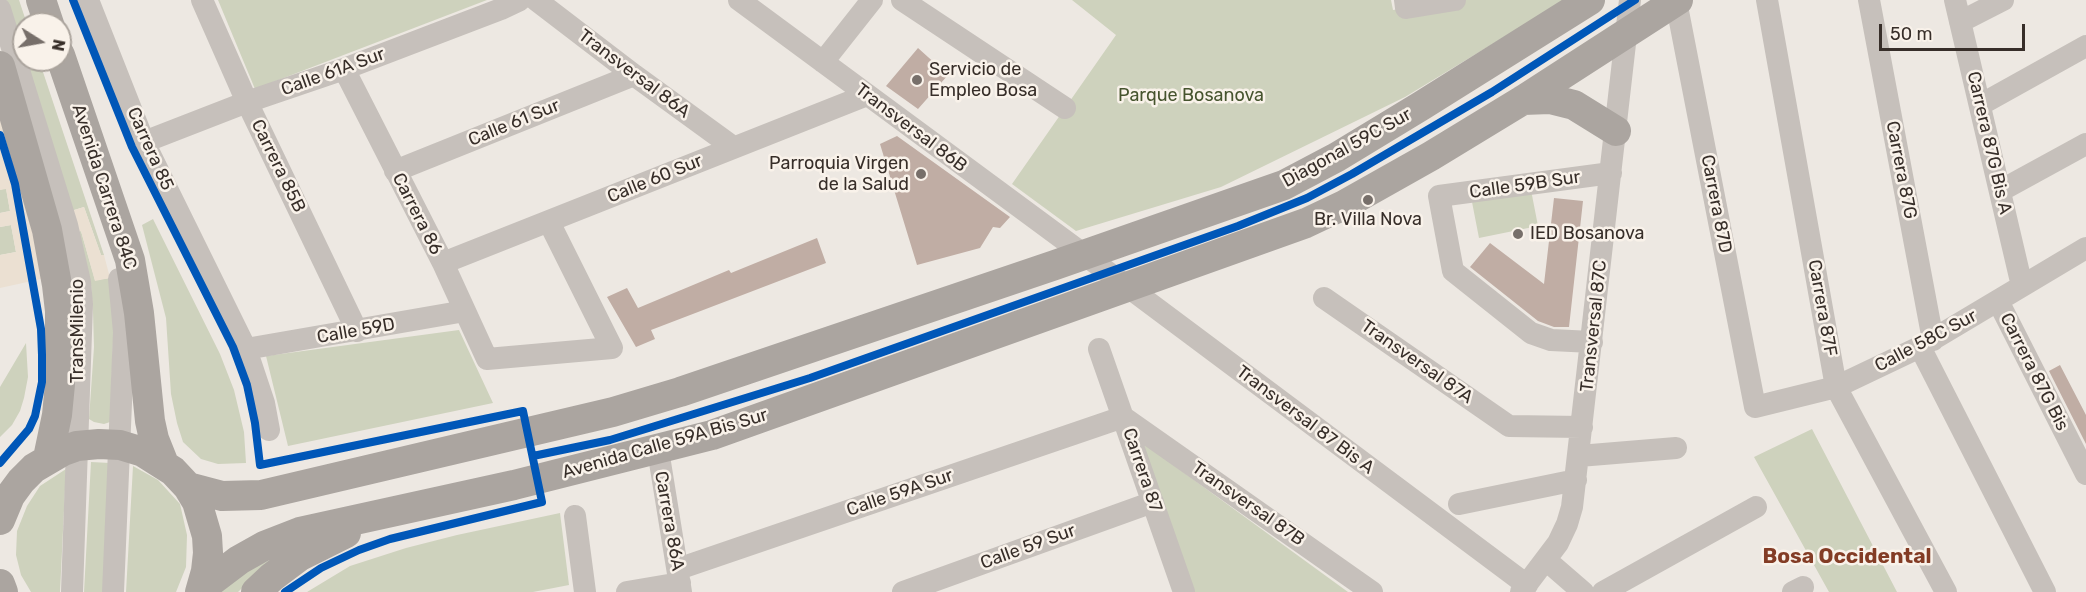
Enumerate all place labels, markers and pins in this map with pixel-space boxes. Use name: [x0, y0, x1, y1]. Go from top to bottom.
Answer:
place label: Servicio de Empleo Bosa: [929, 59, 1037, 101]
marker: Servicio de Empleo Bosa: [910, 73, 924, 87]
place label: Parroquia Virgen de la Salud: [769, 153, 909, 195]
marker: Parroquia Virgen de la Salud: [914, 167, 928, 181]
marker: Br. Villa Nova: [1361, 193, 1375, 207]
place label: Br. Villa Nova: [1314, 209, 1422, 231]
place label: IED Bosanova: [1530, 223, 1645, 245]
marker: IED Bosanova: [1511, 227, 1525, 241]

